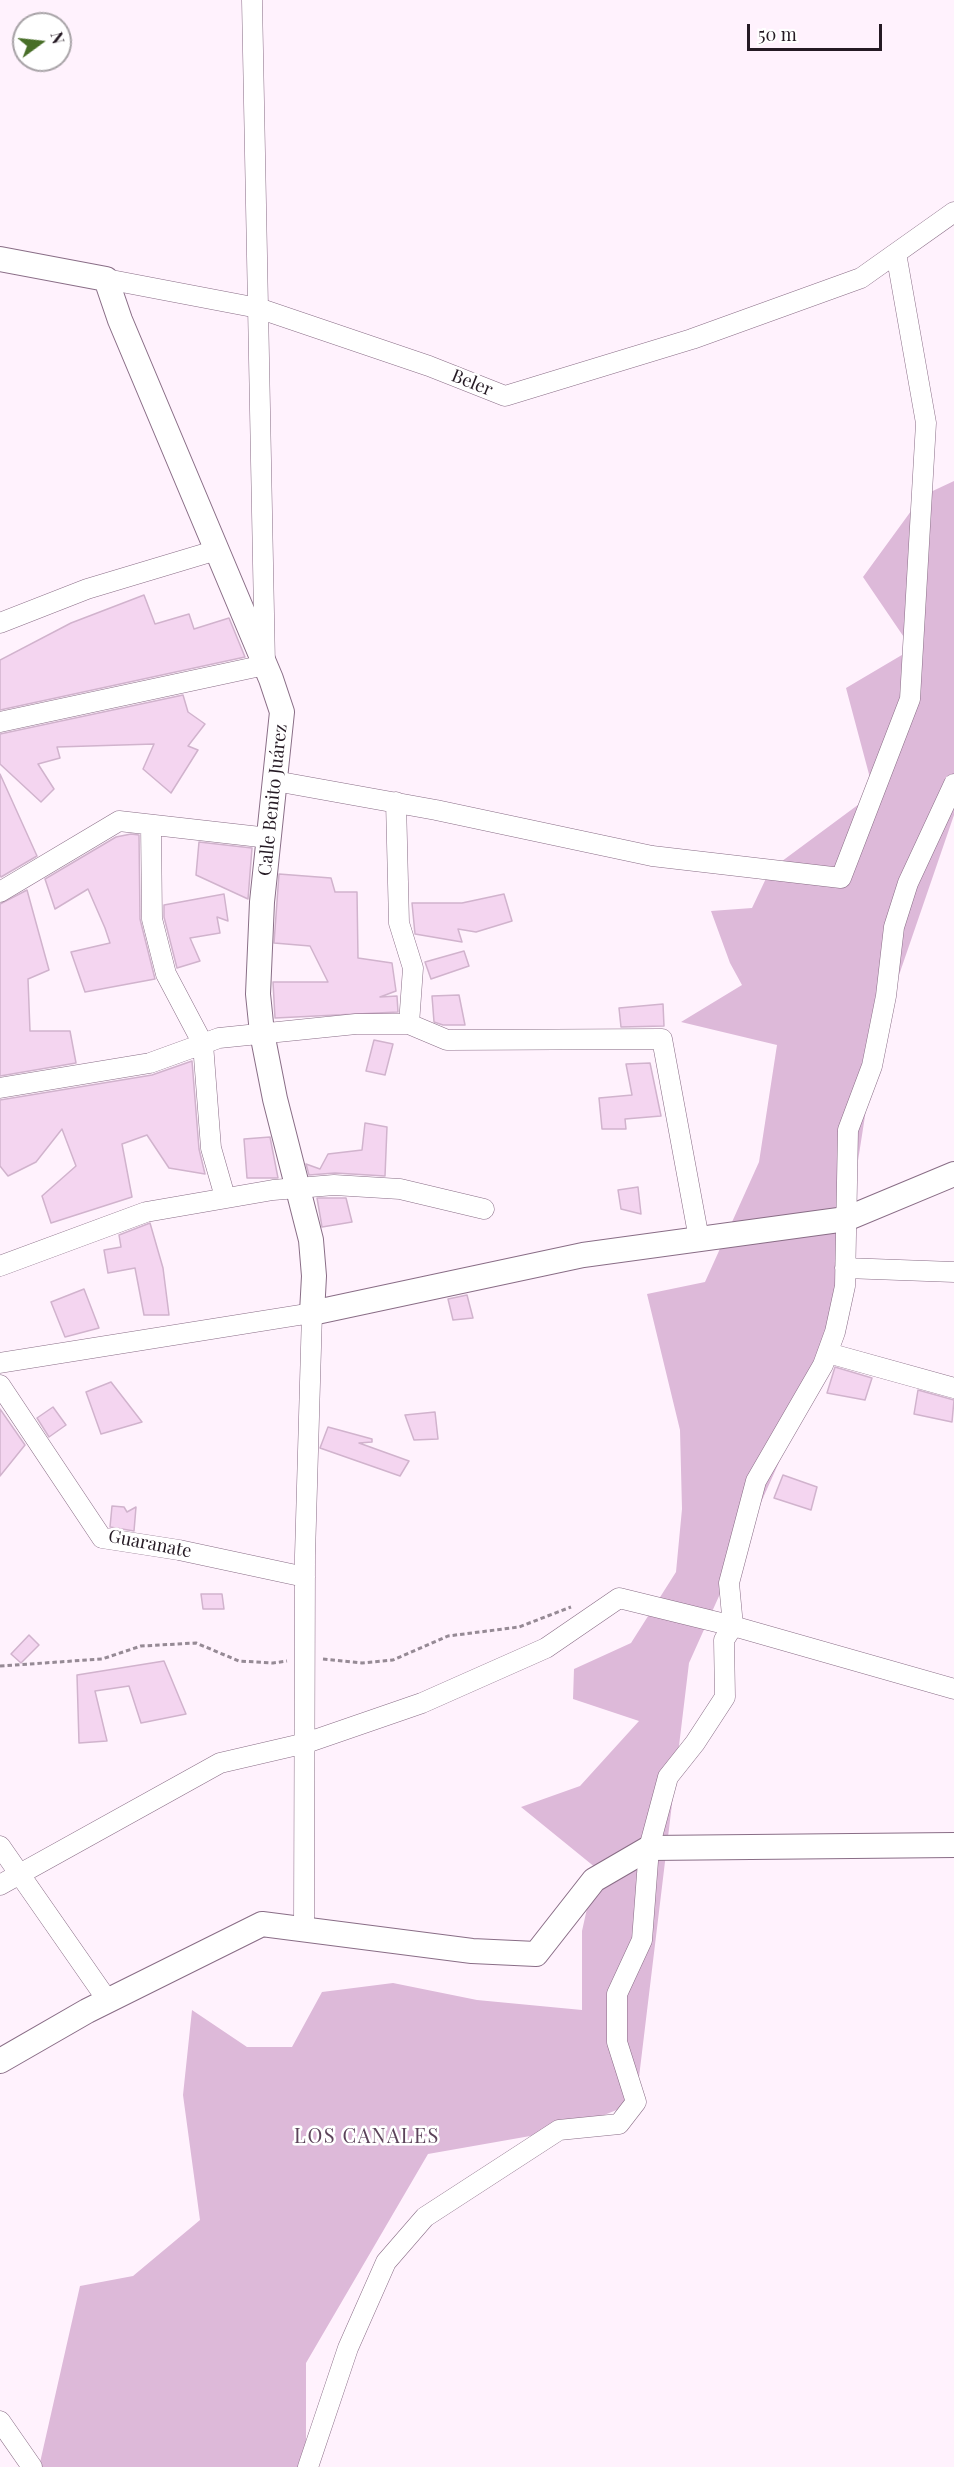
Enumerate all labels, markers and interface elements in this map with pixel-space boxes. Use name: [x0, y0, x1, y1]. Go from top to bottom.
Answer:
north arrow: [12, 12, 72, 72]
scale bar: [750, 12, 885, 50]
text: 50 m: [758, 22, 797, 46]
text: N: [46, 29, 70, 46]
street label: Beler: [448, 365, 496, 401]
street label: Calle Benito Juárez: [254, 723, 292, 877]
street label: Guaranate: [107, 1525, 193, 1563]
district label: LOS CANALES: [294, 2125, 440, 2149]

